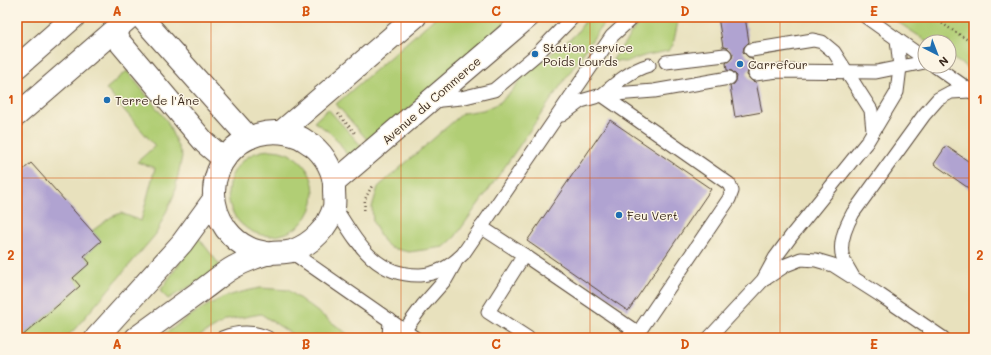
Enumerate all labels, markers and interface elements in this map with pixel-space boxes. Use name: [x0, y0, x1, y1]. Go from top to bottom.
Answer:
text: A: [112, 2, 122, 19]
text: B: [302, 2, 311, 19]
text: C: [491, 2, 501, 19]
text: D: [680, 2, 690, 19]
text: E: [870, 2, 878, 19]
north arrow: [917, 34, 957, 74]
place label: Station service Poids Lourds: [543, 39, 633, 69]
marker: Station service Poids Lourds: [530, 49, 540, 59]
street label: Avenue du Commerce: [378, 53, 484, 147]
text: N: [936, 53, 952, 70]
place label: Carrefour: [748, 56, 808, 72]
marker: Carrefour: [735, 59, 745, 69]
text: 1: [8, 90, 14, 107]
text: 1: [977, 90, 983, 107]
place label: Terre de l'Âne: [115, 92, 199, 108]
marker: Terre de l'Âne: [102, 95, 112, 105]
place label: Feu Vert: [627, 207, 678, 223]
marker: Feu Vert: [614, 210, 624, 220]
text: 2: [7, 246, 15, 263]
text: 2: [976, 246, 984, 263]
text: A: [112, 335, 122, 352]
text: B: [302, 335, 311, 352]
text: C: [491, 335, 501, 352]
text: D: [680, 335, 690, 352]
text: E: [870, 335, 878, 352]

